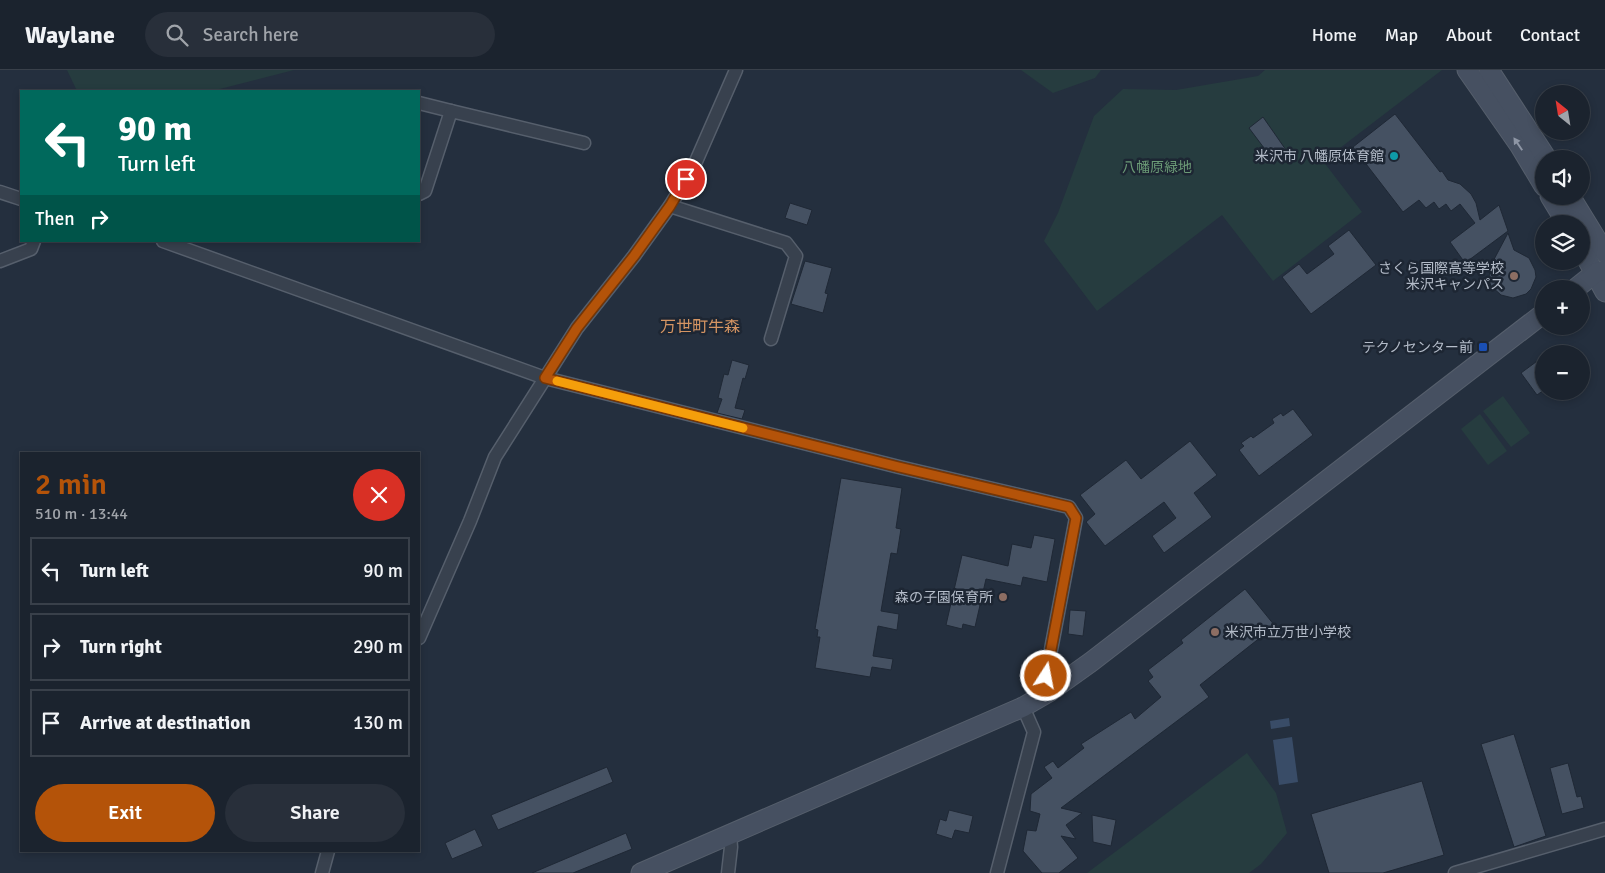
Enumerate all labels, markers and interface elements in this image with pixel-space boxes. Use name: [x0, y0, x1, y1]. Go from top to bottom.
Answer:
search box: [145, 12, 495, 57]
text: Waylane: [25, 20, 115, 50]
icon: search: [163, 21, 191, 49]
text: Search here: [203, 23, 299, 47]
text: Home: [1312, 24, 1357, 46]
text: Map: [1385, 24, 1418, 46]
text: About: [1446, 24, 1492, 46]
text: Contact: [1520, 24, 1580, 46]
north arrow: [1535, 85, 1590, 140]
map controls: [1535, 85, 1590, 400]
text: 90 m: [118, 107, 192, 150]
icon: left: [35, 110, 100, 175]
one-way arrow: [1513, 137, 1523, 151]
place label: 米沢市 八幡原体育館: [1255, 148, 1384, 165]
text: Turn left: [118, 150, 196, 177]
marker: 米沢市 八幡原体育館: [1388, 150, 1400, 162]
button: sound: [1535, 150, 1590, 205]
pin: [665, 158, 707, 200]
park label: 八幡原緑地: [1122, 159, 1192, 176]
icon: arrive: [672, 165, 700, 193]
icon: right: [85, 205, 113, 233]
text: Then: [35, 207, 75, 231]
button: layers: [1535, 215, 1590, 270]
place label: さくら国際高等学校 米沢キャンパス: [1378, 260, 1504, 293]
marker: さくら国際高等学校 米沢キャンパス: [1508, 270, 1520, 282]
button: +: [1535, 280, 1590, 335]
district label: 万世町牛森: [660, 317, 740, 337]
place label: テクノセンター前: [1362, 339, 1473, 356]
marker: テクノセンター前: [1477, 341, 1489, 353]
button: −: [1535, 345, 1590, 400]
text: 2 min: [35, 466, 107, 503]
button: close: [353, 469, 405, 521]
text: 510 m · 13:44: [35, 504, 128, 524]
icon: left: [37, 557, 65, 585]
text: Turn left: [80, 559, 149, 583]
text: 90 m: [363, 559, 403, 583]
place label: 森の子園保育所: [895, 589, 993, 606]
marker: 森の子園保育所: [997, 591, 1009, 603]
place label: 米沢市立万世小学校: [1225, 624, 1351, 641]
marker: 米沢市立万世小学校: [1209, 626, 1221, 638]
icon: right: [37, 633, 65, 661]
text: Turn right: [80, 635, 162, 659]
text: 290 m: [353, 635, 403, 659]
position arrow: [1019, 649, 1071, 701]
icon: arrive: [37, 709, 65, 737]
text: Arrive at destination: [80, 711, 251, 735]
text: 130 m: [353, 711, 403, 735]
button: Exit: [35, 784, 215, 842]
button: Share: [225, 784, 405, 842]

